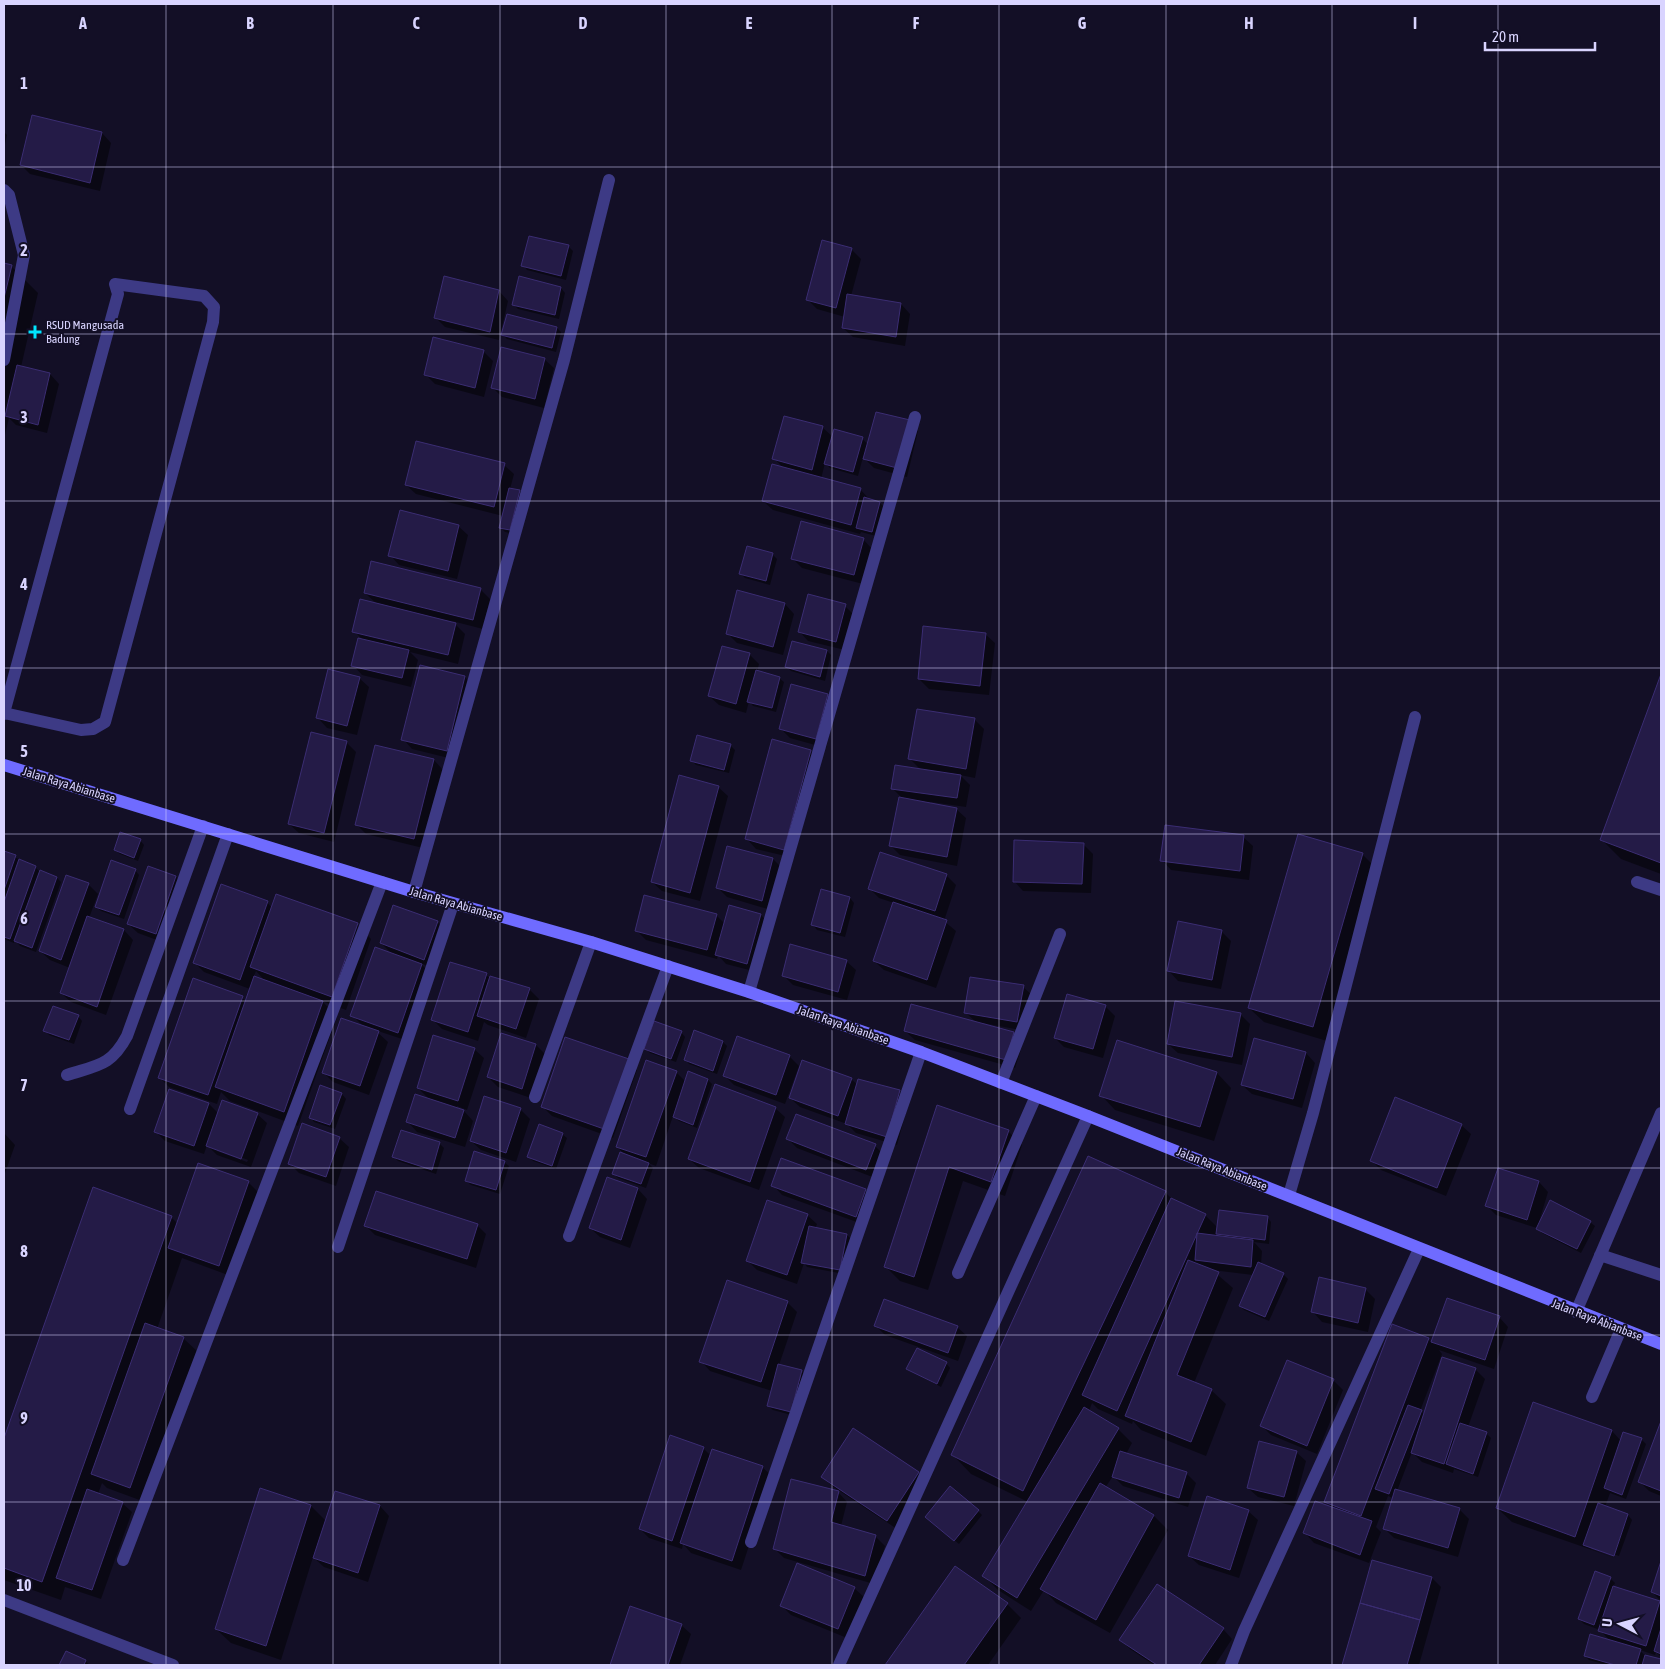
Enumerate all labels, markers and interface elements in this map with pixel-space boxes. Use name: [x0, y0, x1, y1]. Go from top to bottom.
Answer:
text: A: [78, 14, 87, 32]
text: B: [246, 14, 254, 32]
text: C: [412, 14, 420, 32]
text: D: [579, 14, 588, 32]
text: E: [746, 14, 753, 32]
text: F: [913, 14, 920, 32]
text: G: [1078, 14, 1087, 32]
text: H: [1244, 14, 1254, 32]
text: I: [1413, 14, 1417, 32]
scale bar: [1485, 20, 1595, 52]
text: 20 m: [1492, 28, 1519, 45]
text: 1: [20, 74, 28, 92]
text: 2: [20, 241, 28, 259]
place label: RSUD Mangusada Badung: [46, 318, 124, 346]
marker: RSUD Mangusada Badung: [28, 325, 42, 339]
text: 3: [20, 408, 28, 426]
text: 4: [19, 575, 28, 593]
text: 5: [20, 742, 28, 760]
street label: Jalan Raya Abianbase: [21, 764, 117, 806]
street label: Jalan Raya Abianbase: [408, 884, 504, 924]
text: 6: [20, 909, 28, 927]
street label: Jalan Raya Abianbase: [795, 1003, 891, 1047]
text: 7: [20, 1076, 28, 1094]
street label: Jalan Raya Abianbase: [1175, 1145, 1269, 1193]
text: 8: [20, 1242, 28, 1260]
street label: Jalan Raya Abianbase: [1550, 1296, 1644, 1344]
text: 9: [20, 1409, 28, 1427]
text: 10: [16, 1576, 32, 1594]
north arrow: [1595, 1599, 1645, 1649]
text: U: [1599, 1618, 1615, 1628]

